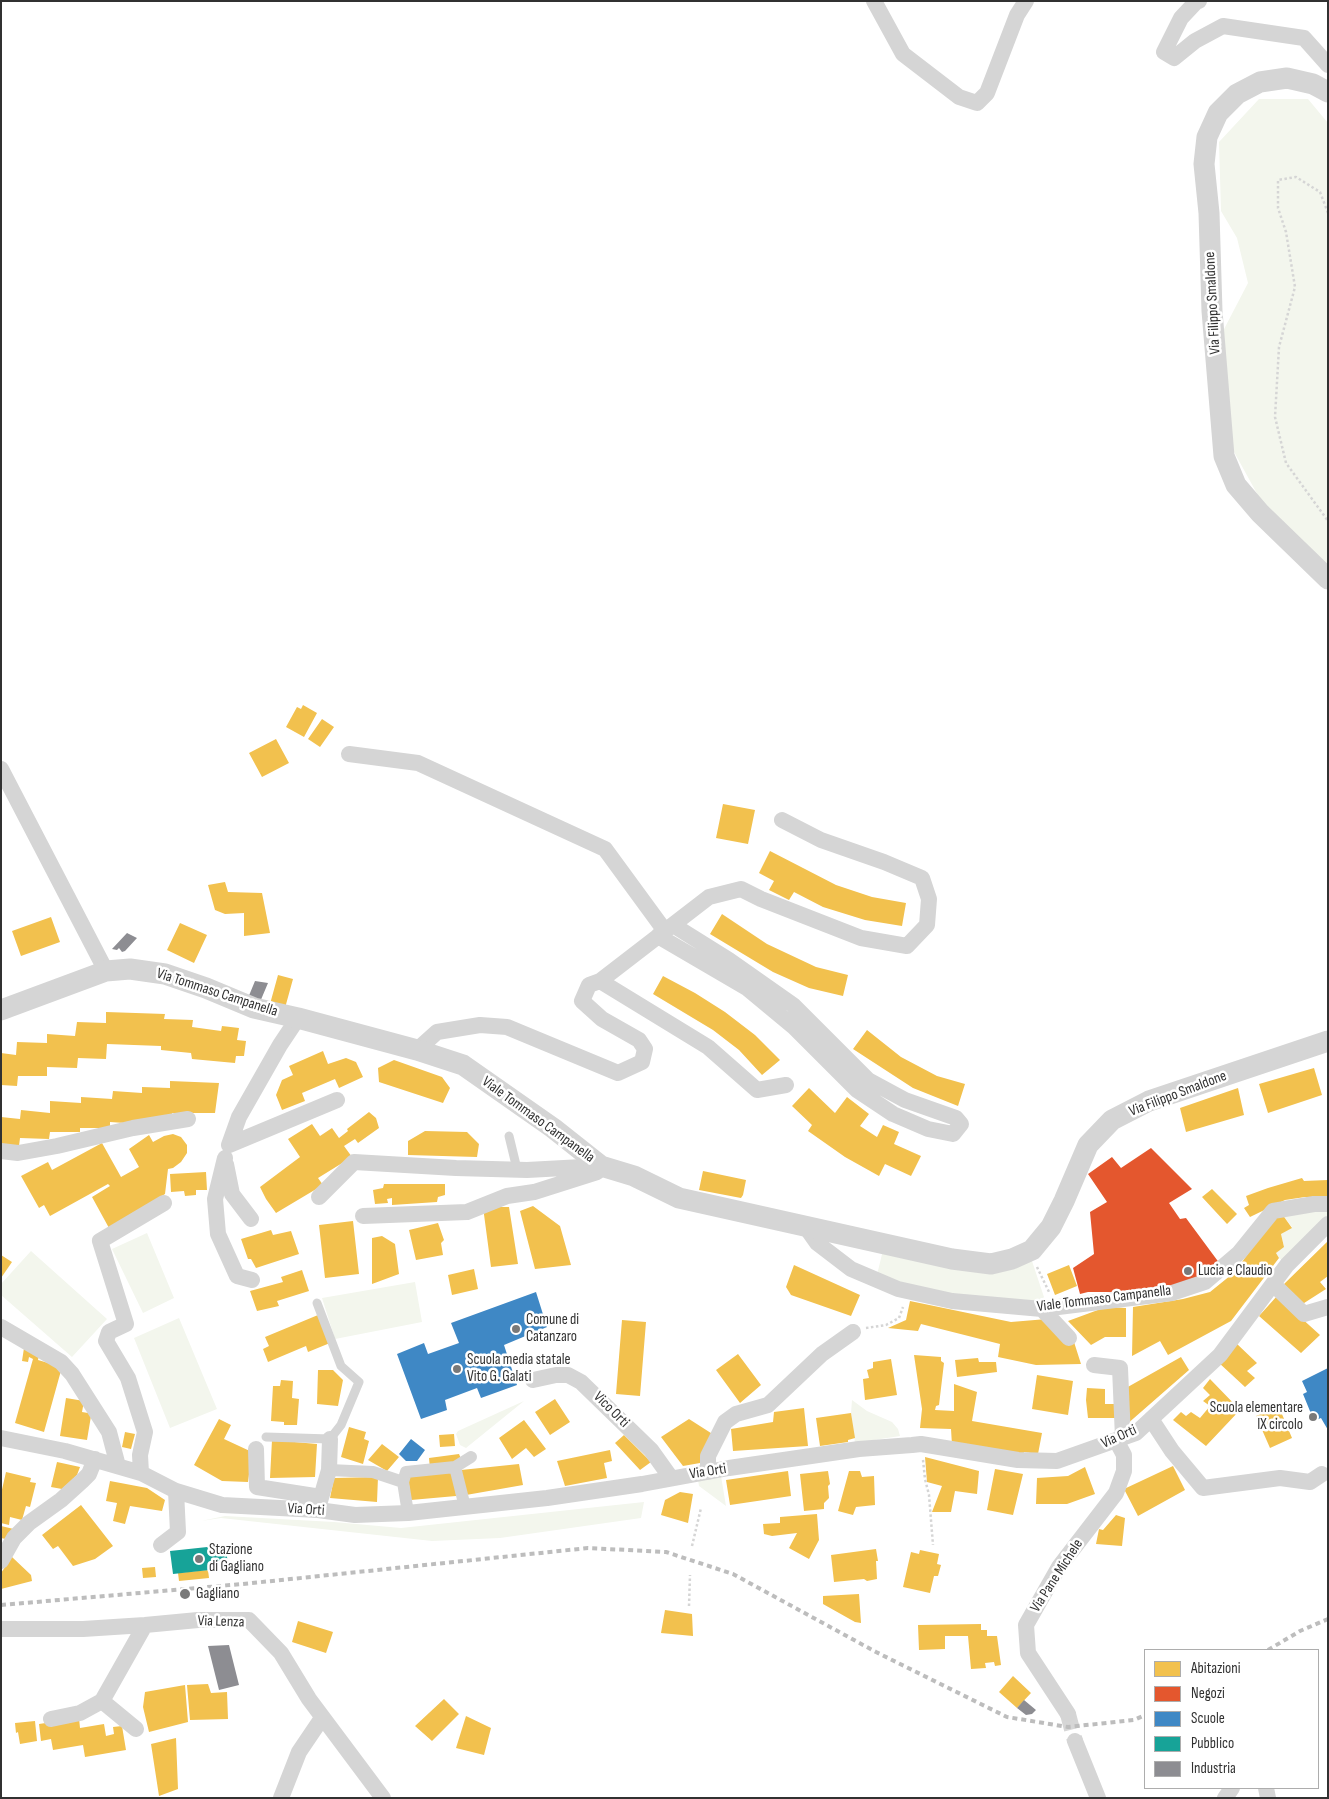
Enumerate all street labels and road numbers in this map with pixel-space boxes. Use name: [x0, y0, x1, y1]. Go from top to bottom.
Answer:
street label: Via Filippo Smaldone: [1201, 251, 1225, 355]
street label: Via Tommaso Campanella: [154, 965, 280, 1021]
street label: Via Filippo Smaldone: [1127, 1067, 1229, 1121]
street label: Viale Tommaso Campanella: [478, 1073, 598, 1167]
street label: Viale Tommaso Campanella: [1036, 1282, 1172, 1316]
street label: Vico Orti: [589, 1388, 633, 1432]
street label: Via Orti: [1098, 1421, 1140, 1453]
street label: Via Orti: [688, 1460, 728, 1484]
street label: Via Orti: [287, 1500, 325, 1520]
street label: Via Pane Michele: [1027, 1536, 1087, 1616]
street label: Via Lenza: [197, 1612, 245, 1632]

